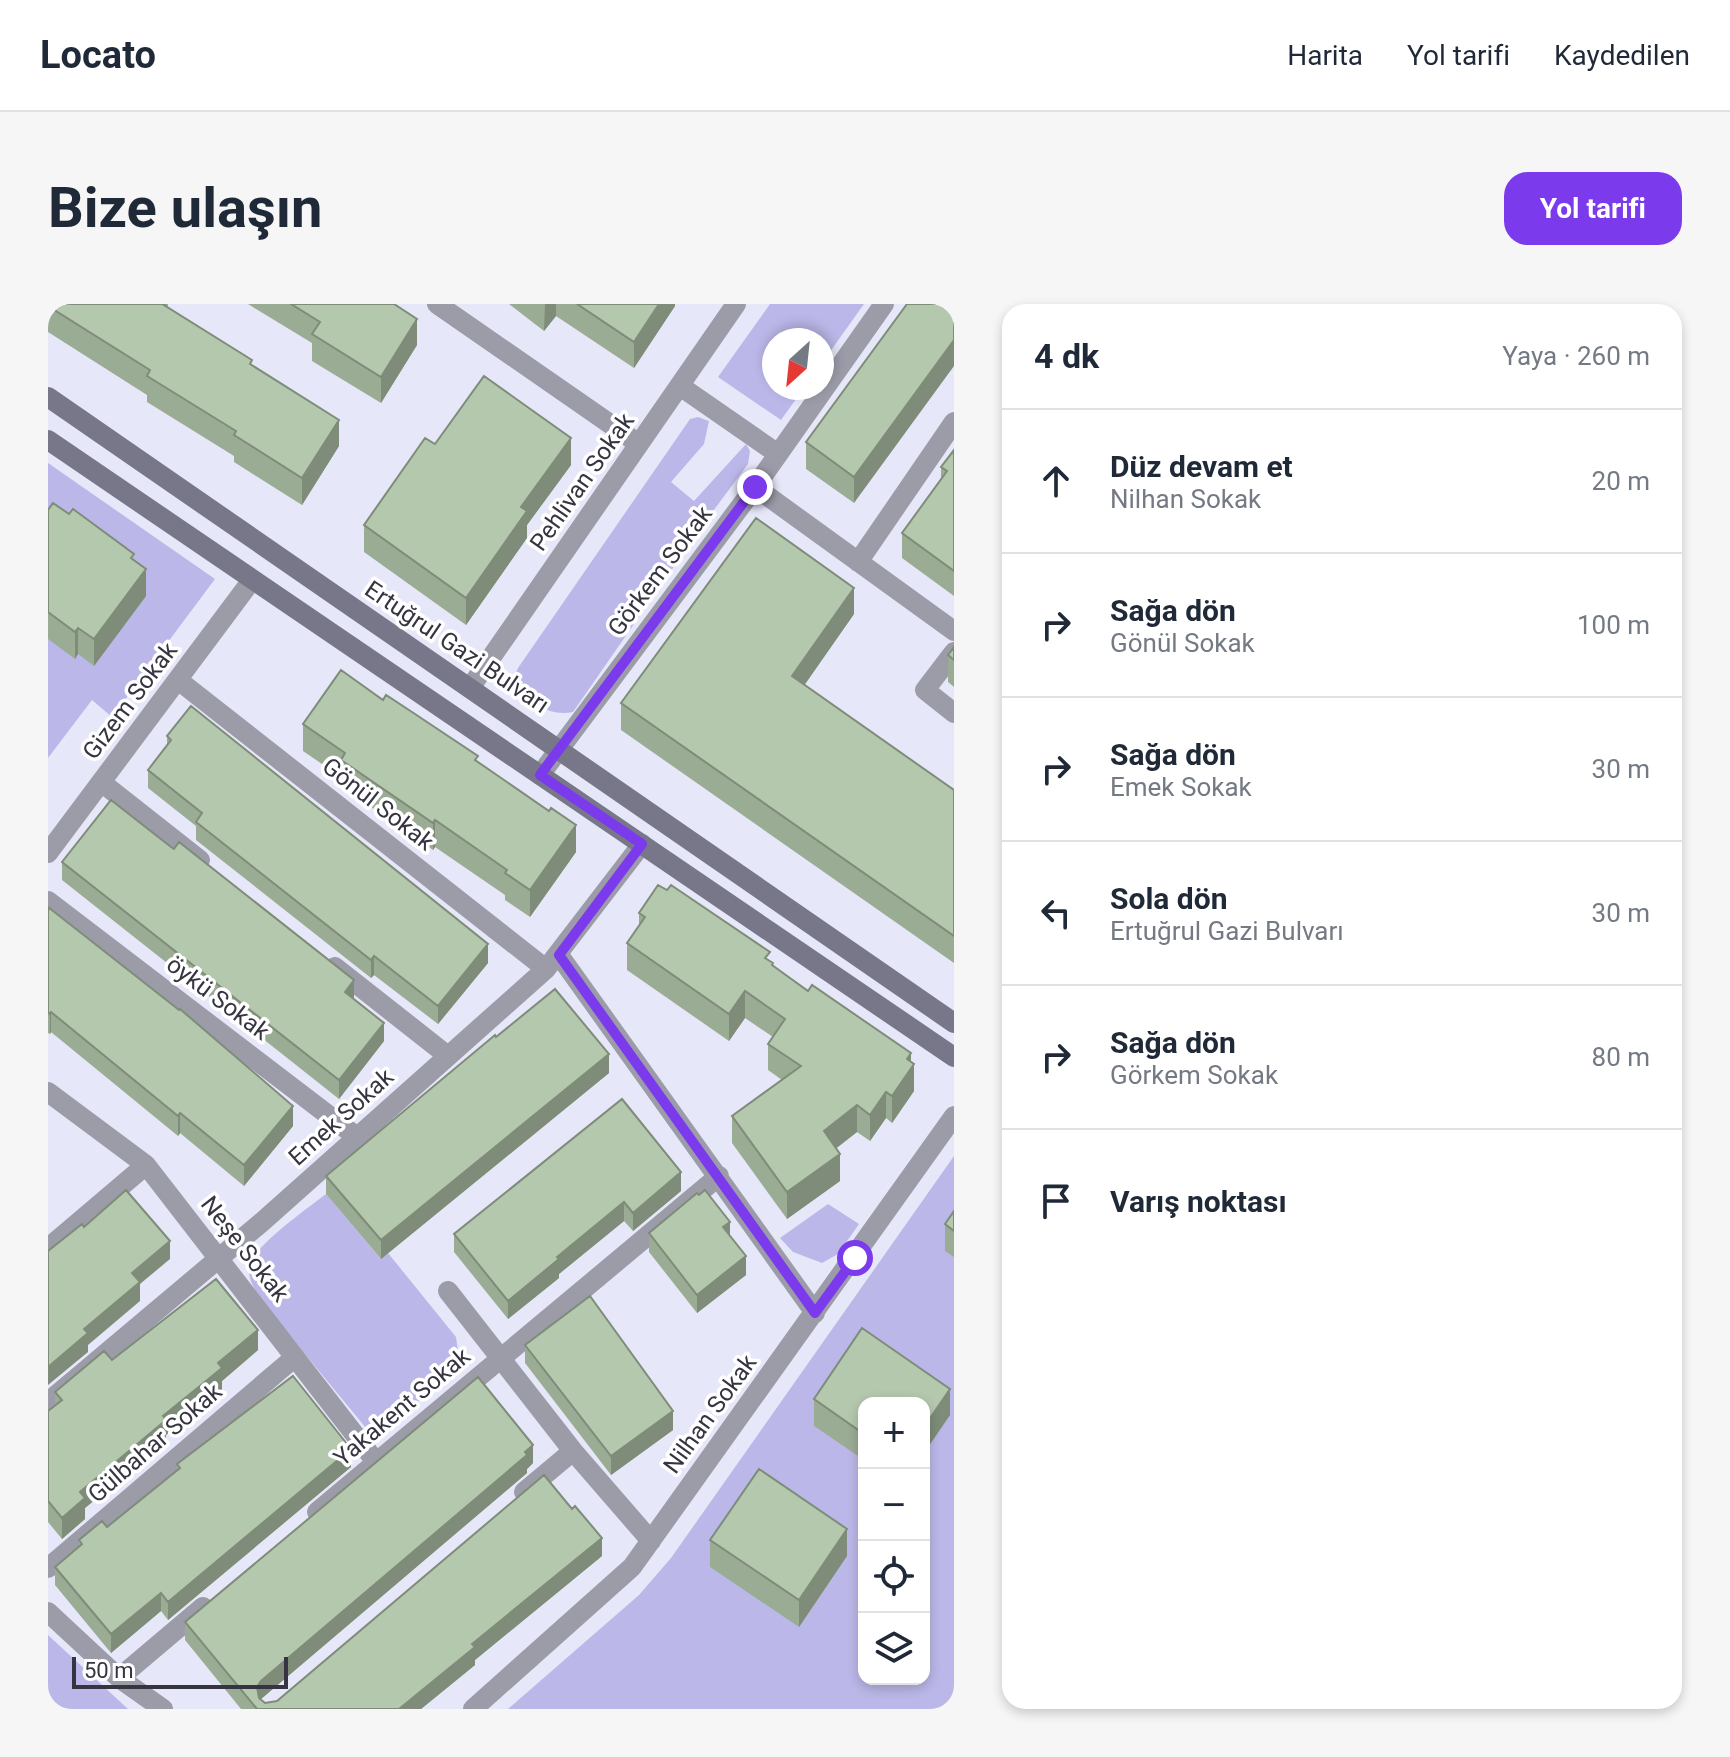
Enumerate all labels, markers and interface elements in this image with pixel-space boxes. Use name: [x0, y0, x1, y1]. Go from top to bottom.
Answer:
text: Locato: [40, 33, 156, 77]
text: Harita: [1287, 39, 1363, 72]
text: Yol tarifi: [1407, 39, 1510, 72]
text: Kaydedilen: [1554, 39, 1690, 72]
button: Yol tarifi: [1504, 172, 1682, 245]
text: Bize ulaşın: [48, 175, 322, 241]
north arrow: [762, 328, 834, 400]
text: 4 dk: [1034, 336, 1099, 376]
text: Yaya · 260 m: [1502, 341, 1650, 371]
street label: Pehlivan Sokak: [524, 407, 640, 556]
text: Düz devam et: [1110, 449, 1293, 484]
icon: ahead: [1034, 459, 1078, 503]
text: 20 m: [1592, 466, 1650, 496]
route end: [737, 469, 773, 505]
text: Nilhan Sokak: [1110, 484, 1261, 514]
street label: Görkem Sokak: [602, 500, 718, 641]
street label: Ertuğrul Gazi Bulvarı: [360, 575, 554, 719]
text: Sağa dön: [1110, 593, 1236, 628]
icon: right: [1034, 603, 1078, 647]
text: 100 m: [1577, 610, 1650, 640]
text: Gönül Sokak: [1110, 628, 1255, 658]
street label: Gizem Sokak: [77, 636, 183, 765]
text: Sağa dön: [1110, 737, 1236, 772]
icon: right: [1034, 747, 1078, 791]
street label: Gönül Sokak: [317, 752, 440, 857]
text: 30 m: [1592, 754, 1650, 784]
text: Emek Sokak: [1110, 772, 1252, 802]
text: Sola dön: [1110, 881, 1228, 916]
icon: left: [1034, 891, 1078, 935]
text: 30 m: [1592, 898, 1650, 928]
text: Ertuğrul Gazi Bulvarı: [1110, 916, 1344, 946]
street label: öykü Sokak: [161, 950, 276, 1046]
text: Sağa dön: [1110, 1025, 1236, 1060]
icon: right: [1034, 1035, 1078, 1079]
text: 80 m: [1592, 1042, 1650, 1072]
text: Görkem Sokak: [1110, 1060, 1278, 1090]
street label: Emek Sokak: [283, 1062, 400, 1171]
icon: arrive: [1034, 1179, 1078, 1223]
text: Varış noktası: [1110, 1184, 1287, 1219]
street label: Neşe Sokak: [195, 1191, 295, 1308]
route start: [837, 1240, 873, 1276]
street label: Yakakent Sokak: [328, 1341, 476, 1472]
street label: Nilhan Sokak: [658, 1349, 763, 1479]
street label: Gülbahar Sokak: [83, 1377, 228, 1509]
map controls: [858, 1397, 930, 1685]
button: +: [858, 1397, 930, 1469]
button: −: [858, 1469, 930, 1541]
button: locate: [858, 1541, 930, 1613]
button: layers: [858, 1613, 930, 1685]
scale bar: [72, 1653, 288, 1689]
text: 50 m: [84, 1658, 133, 1683]

